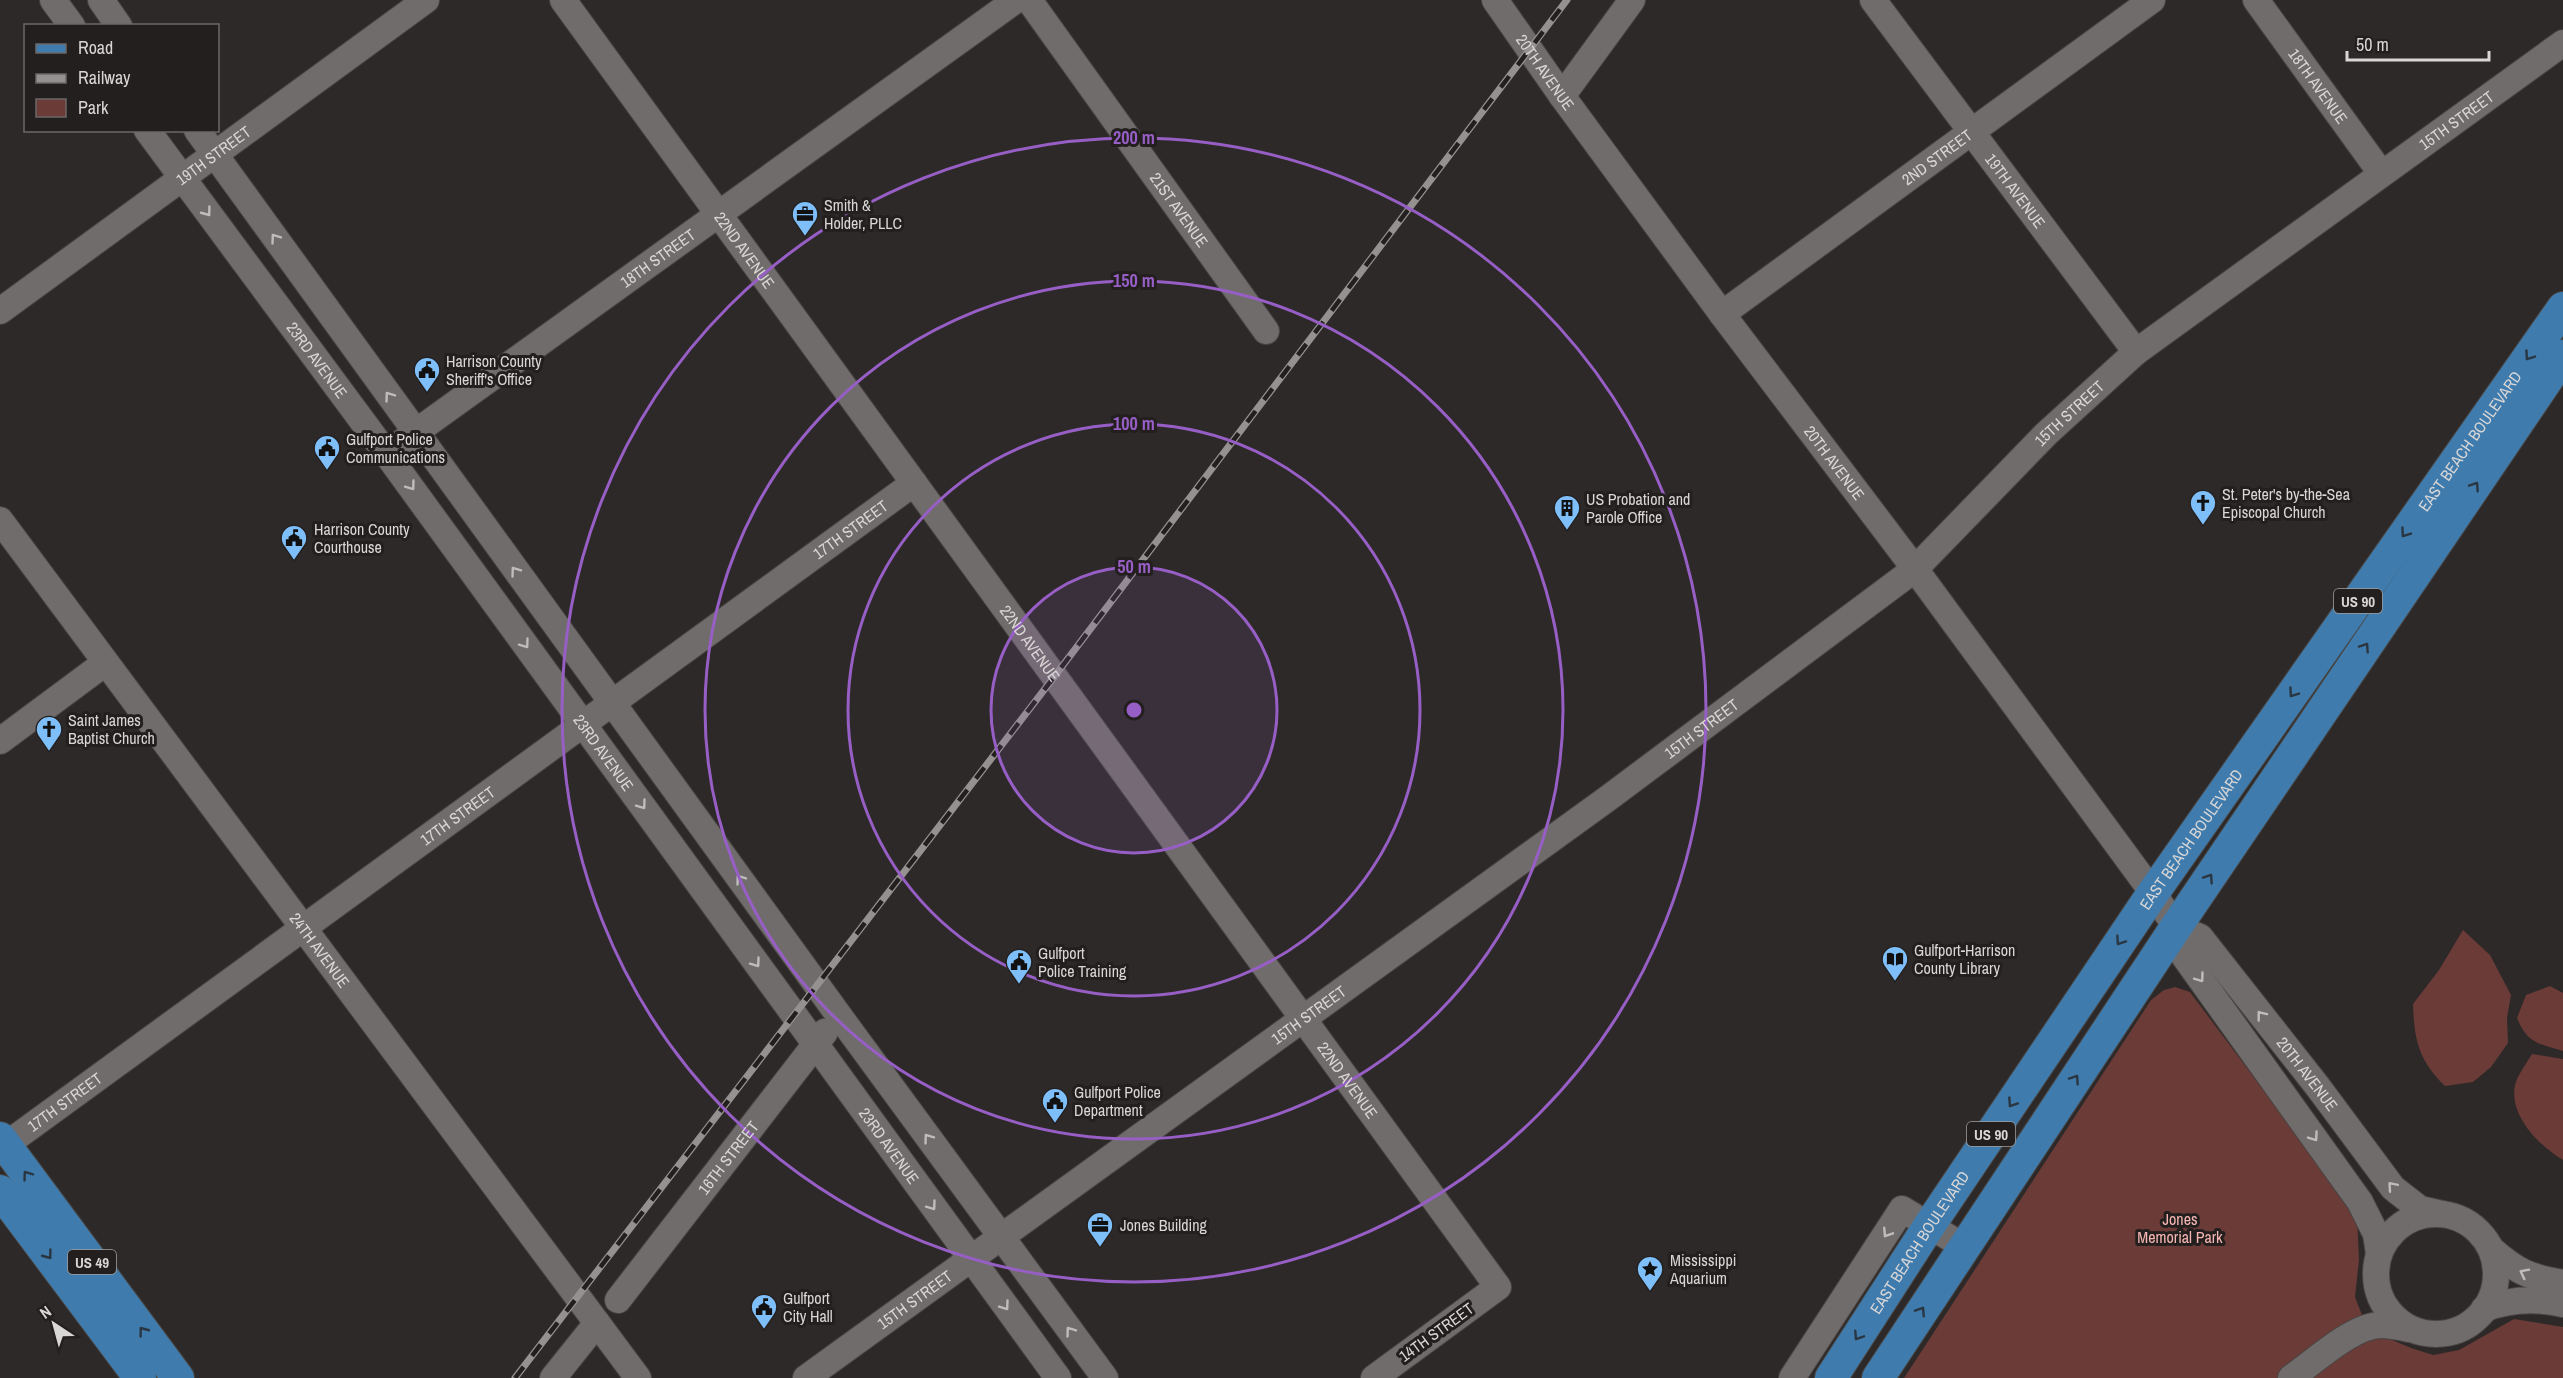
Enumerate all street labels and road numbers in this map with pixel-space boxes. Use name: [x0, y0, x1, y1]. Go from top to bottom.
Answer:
street label: 20TH AVENUE: [1511, 30, 1580, 115]
street label: 18TH AVENUE: [2283, 44, 2353, 128]
street label: 15TH STREET: [2414, 86, 2498, 155]
street label: 19TH STREET: [171, 121, 255, 190]
street label: 2ND STREET: [1897, 124, 1976, 190]
street label: 19TH AVENUE: [1980, 149, 2051, 233]
street label: 21ST AVENUE: [1145, 168, 1214, 252]
street label: 22ND AVENUE: [709, 207, 780, 293]
street label: 18TH STREET: [616, 223, 700, 292]
street label: 23RD AVENUE: [282, 317, 353, 402]
street label: EAST BEACH BOULEVARD: [2413, 367, 2527, 516]
street label: 15TH STREET: [2029, 375, 2109, 451]
street label: 20TH AVENUE: [1799, 421, 1870, 504]
street label: 17TH STREET: [808, 495, 892, 564]
road number: US 90: [2334, 589, 2382, 613]
street label: 22ND AVENUE: [995, 600, 1065, 686]
street label: 15TH STREET: [1660, 694, 1743, 764]
street label: 23RD AVENUE: [568, 710, 639, 795]
street label: EAST BEACH BOULEVARD: [2134, 765, 2248, 914]
street label: 17TH STREET: [416, 781, 499, 850]
street label: 24TH AVENUE: [285, 908, 355, 992]
street label: 15TH STREET: [1267, 980, 1350, 1049]
street label: 20TH AVENUE: [2272, 1032, 2343, 1115]
street label: 22ND AVENUE: [1312, 1037, 1383, 1123]
street label: 17TH STREET: [23, 1067, 107, 1137]
street label: 23RD AVENUE: [854, 1103, 924, 1188]
street label: 16TH STREET: [693, 1116, 764, 1199]
road number: US 90: [1967, 1122, 2015, 1146]
street label: EAST BEACH BOULEVARD: [1864, 1166, 1974, 1318]
road number: US 49: [68, 1250, 116, 1274]
street label: 15TH STREET: [873, 1265, 957, 1334]
street label: 14TH STREET: [1394, 1297, 1478, 1367]

